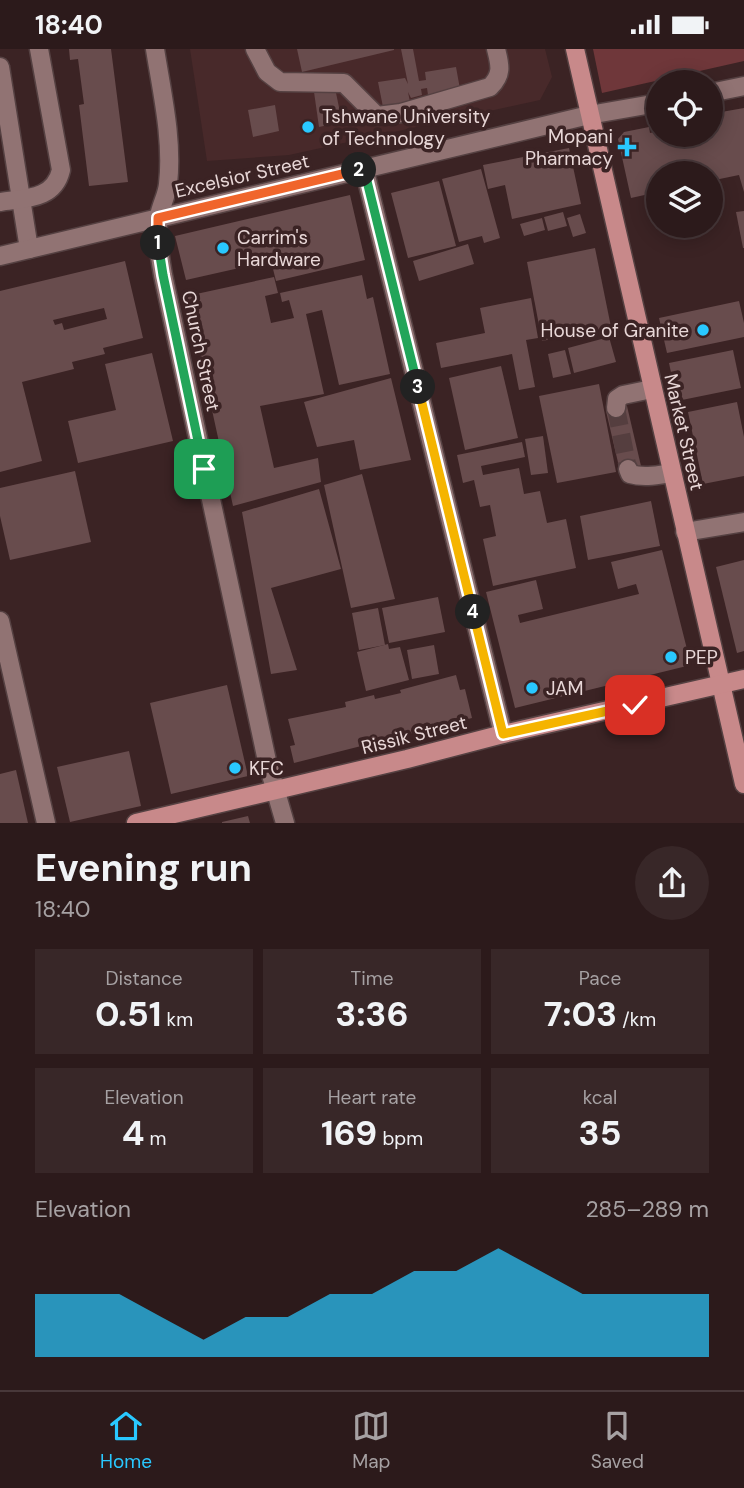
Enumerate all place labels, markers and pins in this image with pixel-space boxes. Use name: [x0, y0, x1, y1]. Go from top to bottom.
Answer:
place label: Tshwane University of Technology: [322, 104, 491, 151]
marker: Tshwane University of Technology: [300, 119, 316, 135]
place label: Mopani Pharmacy: [525, 124, 613, 171]
marker: Mopani Pharmacy: [619, 139, 635, 155]
pin: 2: [342, 153, 376, 187]
pin: 1: [140, 225, 176, 261]
place label: Carrim's Hardware: [237, 225, 321, 272]
marker: Carrim's Hardware: [215, 240, 231, 256]
place label: House of Granite: [541, 318, 689, 343]
marker: House of Granite: [695, 322, 711, 338]
pin: 3: [400, 369, 436, 405]
pin: [174, 439, 234, 499]
pin: 4: [456, 595, 490, 629]
place label: PEP: [685, 645, 718, 670]
marker: PEP: [663, 649, 679, 665]
pin: [605, 675, 665, 735]
place label: JAM: [546, 676, 584, 701]
marker: JAM: [524, 680, 540, 696]
place label: KFC: [249, 756, 284, 781]
marker: KFC: [227, 760, 243, 776]

